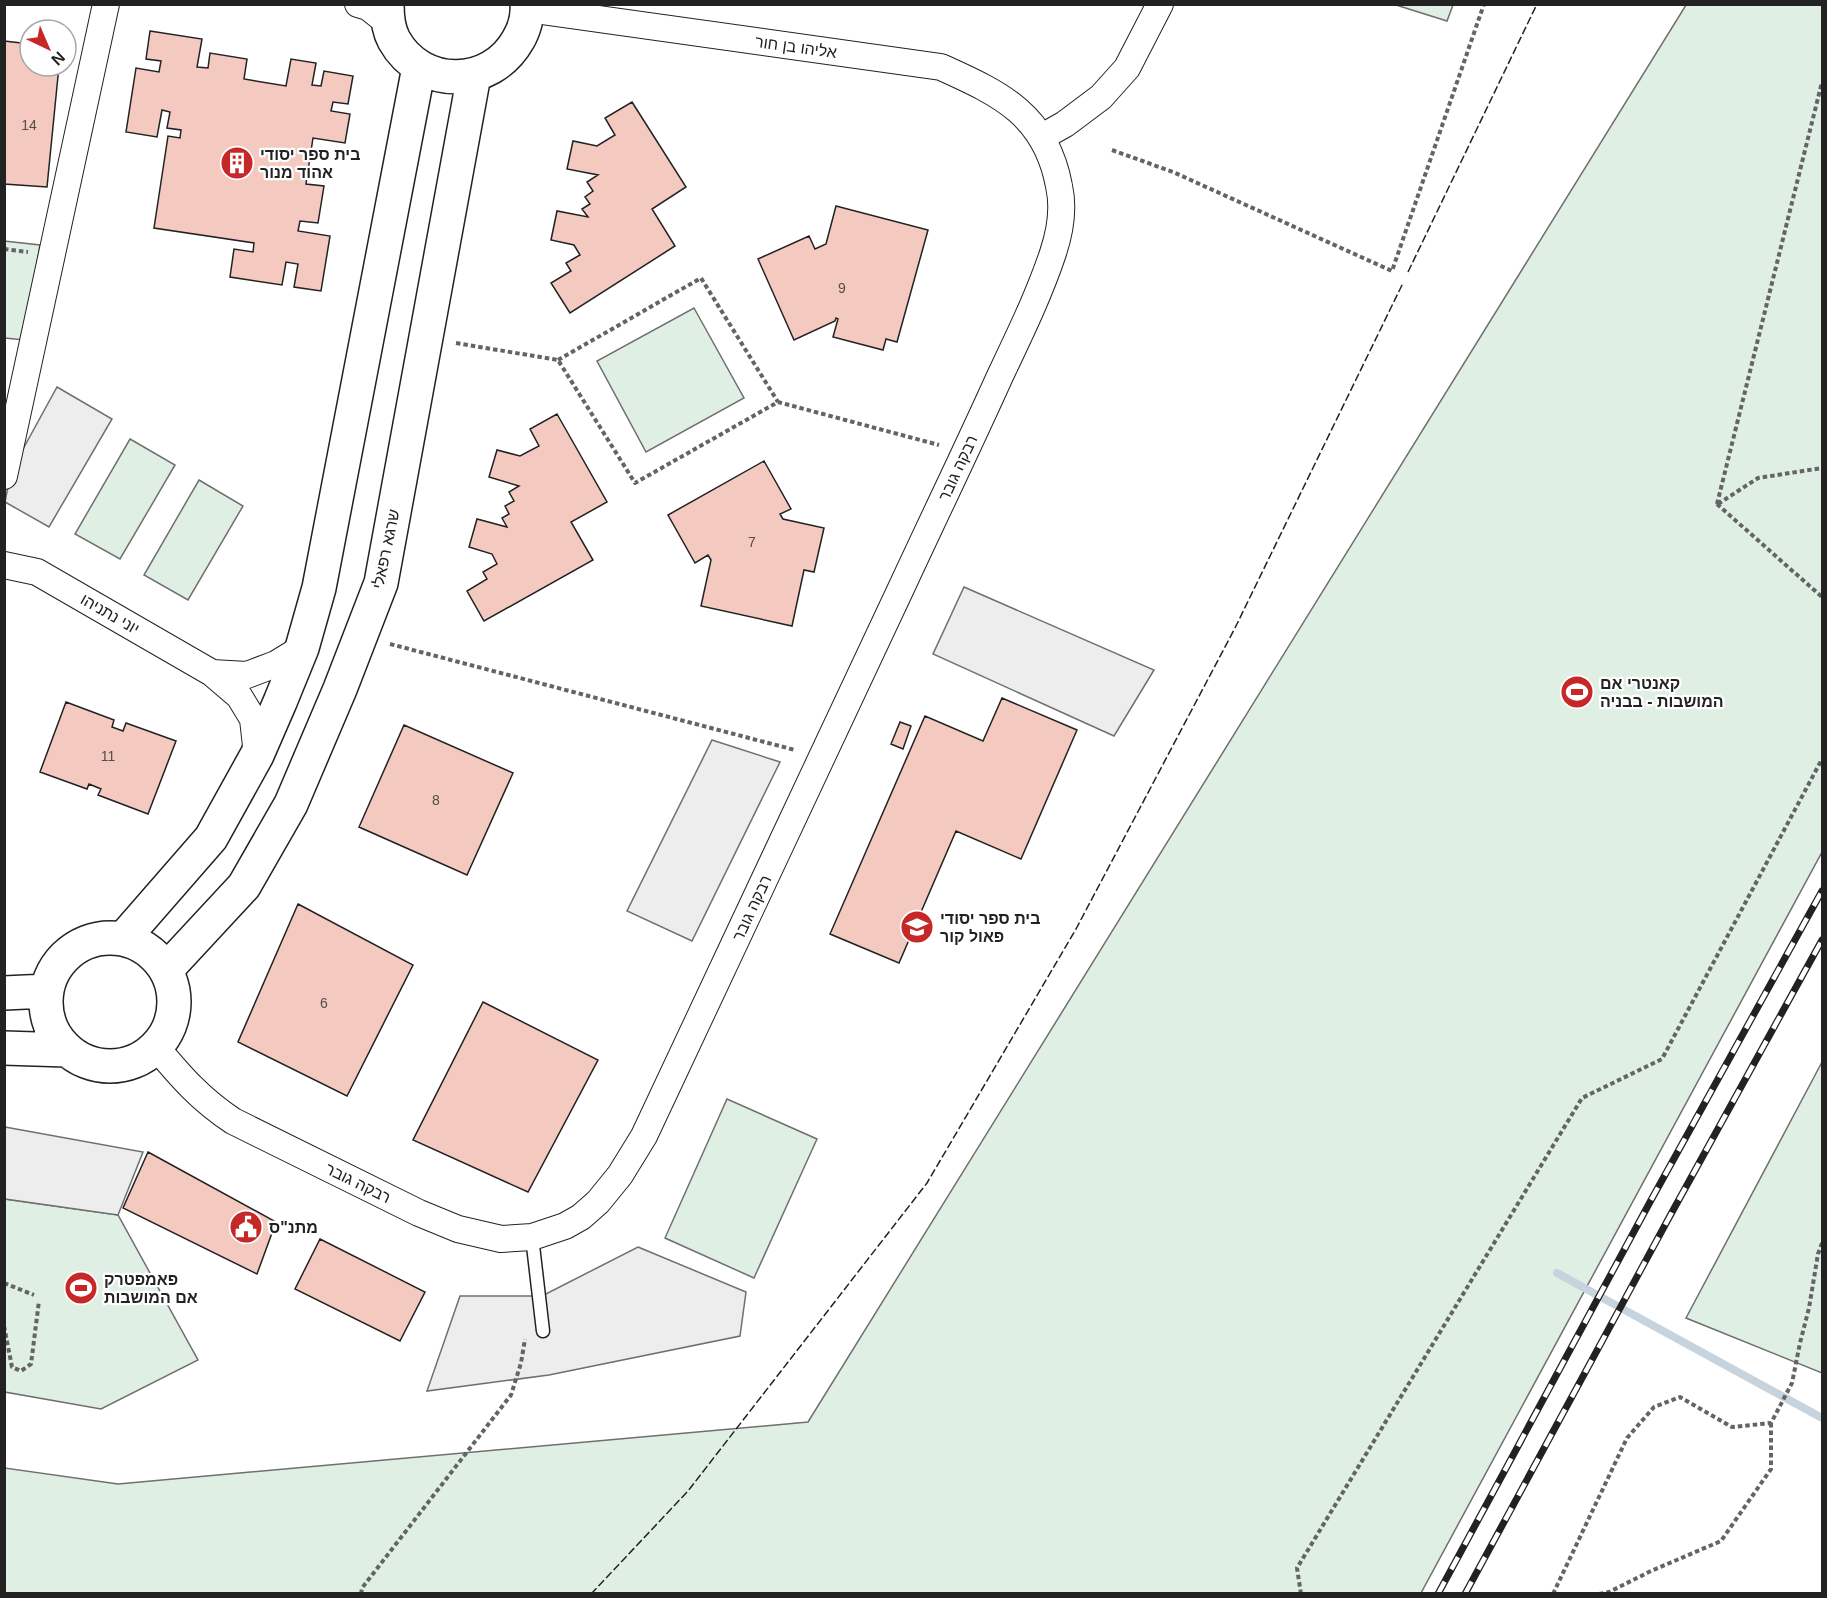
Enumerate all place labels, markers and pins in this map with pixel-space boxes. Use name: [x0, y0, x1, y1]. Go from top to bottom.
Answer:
building icon: בית ספר יסודי אהוד מנור: [219, 145, 255, 181]
place label: בית ספר יסודי אהוד מנור: [260, 146, 360, 181]
sports icon: קאנטרי אם המושבות - בבניה: [1559, 674, 1595, 710]
place label: קאנטרי אם המושבות - בבניה: [1600, 675, 1724, 710]
school or university icon: בית ספר יסודי פאול קור: [899, 909, 935, 945]
place label: בית ספר יסודי פאול קור: [940, 910, 1040, 945]
public building icon: מתנ"ס: [228, 1209, 264, 1245]
place label: מתנ"ס: [269, 1219, 318, 1236]
sports icon: פאמפטרק אם המושבות: [63, 1270, 99, 1306]
place label: פאמפטרק אם המושבות: [104, 1271, 198, 1306]

